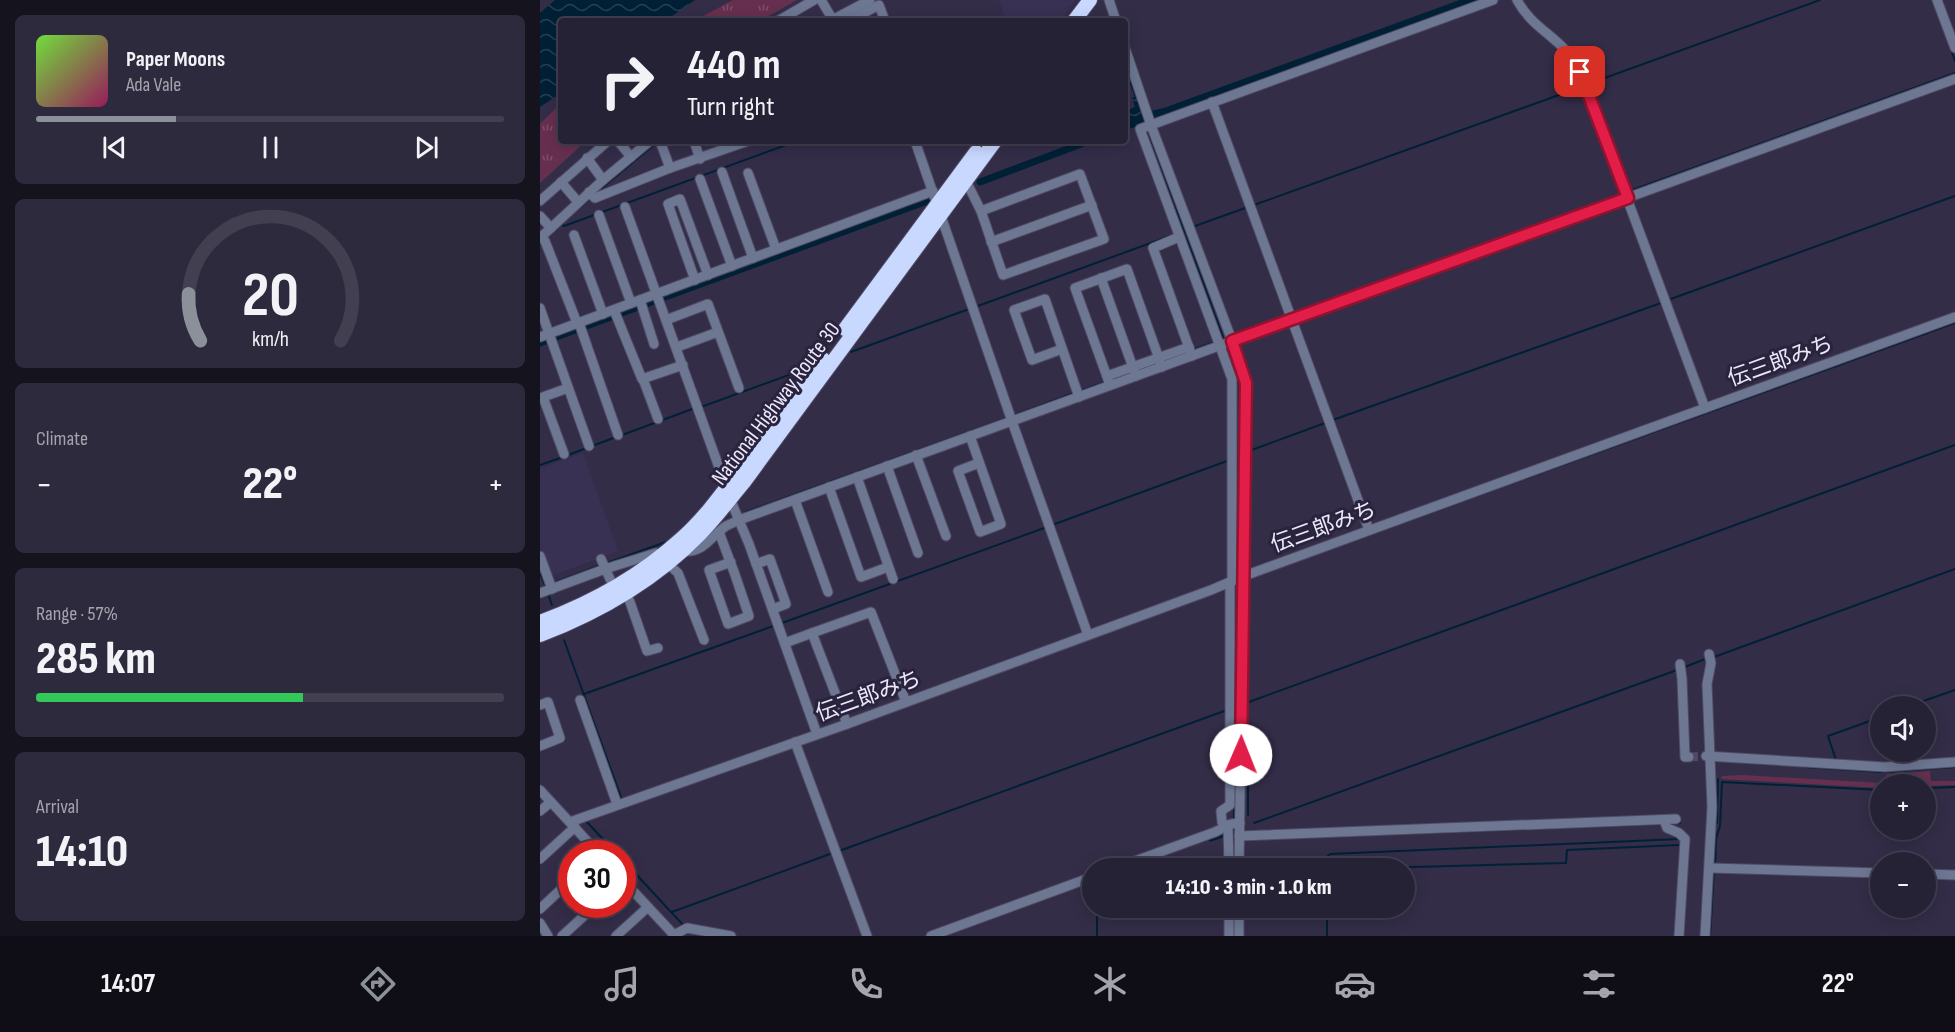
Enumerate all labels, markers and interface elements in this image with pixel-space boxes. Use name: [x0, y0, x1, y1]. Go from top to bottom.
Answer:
text: 440 m: [687, 40, 781, 91]
icon: right: [588, 42, 666, 120]
text: Paper Moons: [126, 46, 225, 73]
pin: [1554, 46, 1605, 97]
icon: arrive: [1563, 55, 1596, 88]
text: Ada Vale: [126, 73, 181, 97]
text: Turn right: [687, 91, 774, 123]
icon: previous: [98, 131, 131, 164]
icon: pause: [254, 131, 287, 164]
icon: next: [410, 131, 443, 164]
text: 20: [241, 259, 299, 334]
street label: National Highway Route 30: [706, 317, 846, 491]
text: km/h: [251, 327, 289, 352]
street label: 伝三郎みち: [1724, 330, 1837, 393]
text: Climate: [36, 427, 88, 451]
text: 22°: [242, 457, 298, 512]
text: −: [36, 465, 52, 505]
text: +: [488, 465, 504, 505]
street label: 伝三郎みち: [1267, 496, 1380, 559]
text: Range · 57%: [36, 602, 118, 626]
text: 285 km: [36, 632, 156, 687]
street label: 伝三郎みち: [812, 665, 925, 728]
map controls: [1870, 696, 1936, 918]
button: sound: [1870, 696, 1936, 762]
position arrow: [1209, 723, 1273, 787]
button: +: [1870, 774, 1936, 840]
text: Arrival: [36, 795, 79, 819]
text: 14:10: [36, 825, 128, 880]
speed limit sign: 30: [558, 840, 636, 918]
button: −: [1870, 852, 1936, 918]
text: 14:10 · 3 min · 1.0 km: [1166, 874, 1332, 901]
icon: directions: [357, 963, 399, 1005]
icon: music: [601, 963, 643, 1005]
icon: phone: [845, 963, 887, 1005]
icon: climate: [1089, 963, 1131, 1005]
icon: car: [1334, 963, 1376, 1005]
icon: filters: [1578, 963, 1620, 1005]
text: 14:07: [101, 968, 155, 1000]
text: 22°: [1822, 968, 1854, 1000]

